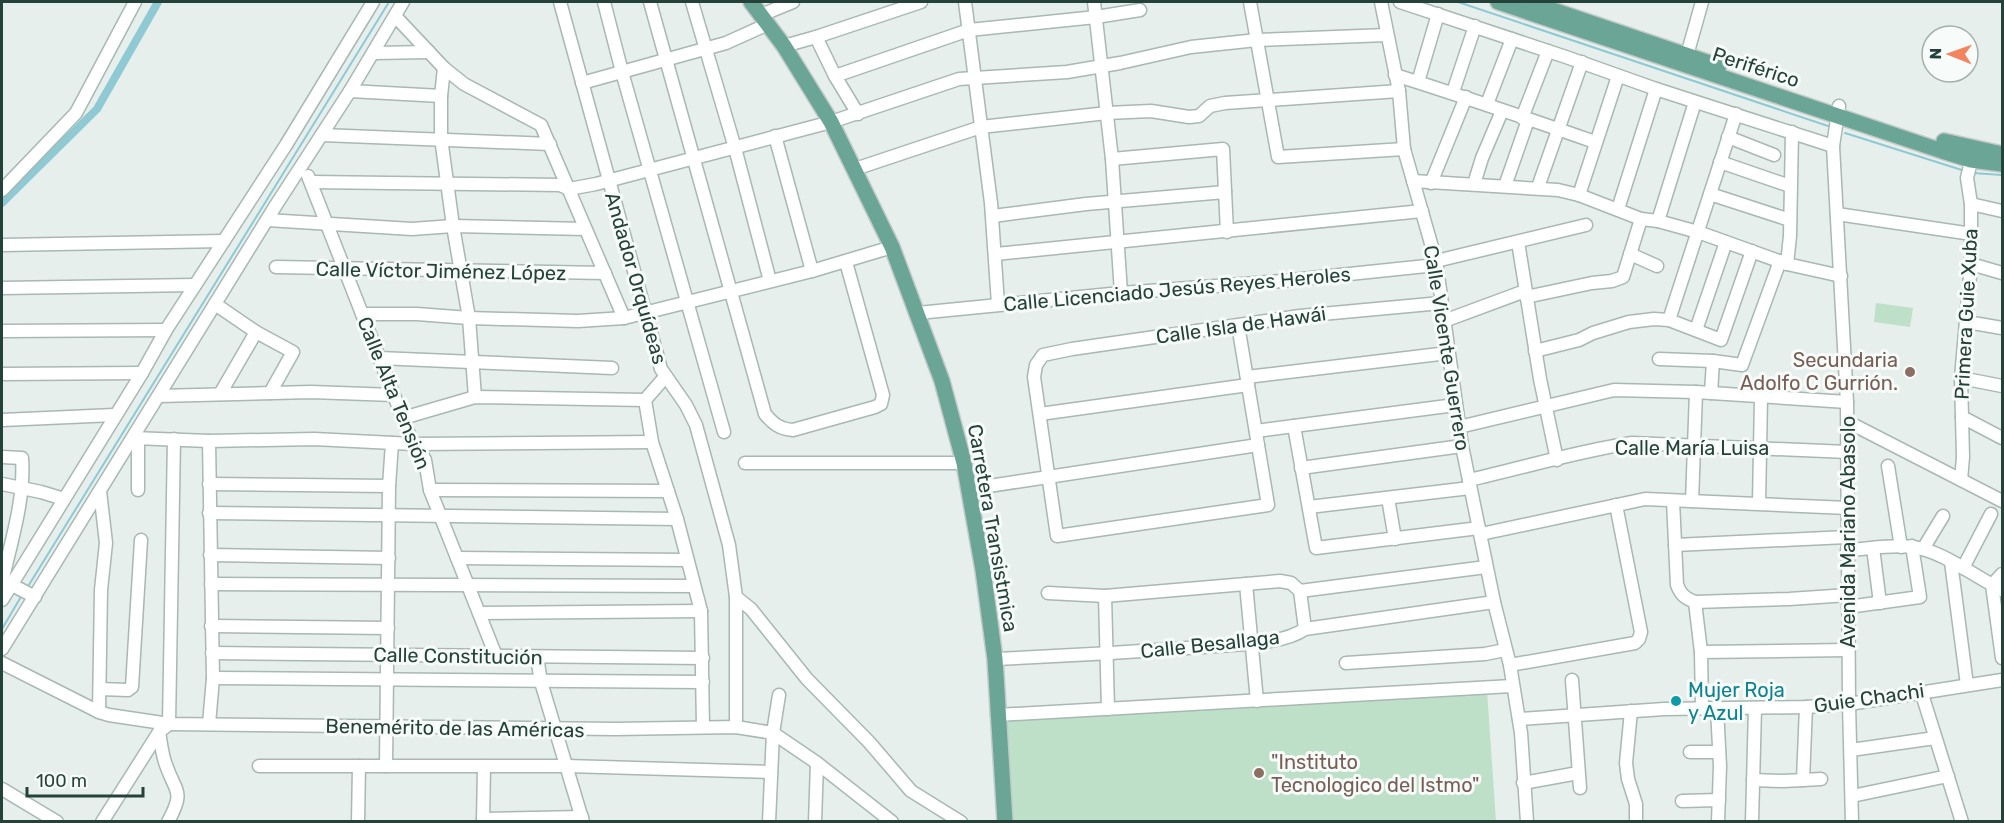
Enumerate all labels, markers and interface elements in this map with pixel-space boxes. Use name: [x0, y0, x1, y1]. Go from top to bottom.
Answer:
north arrow: [1920, 24, 1980, 84]
street label: Periférico: [1709, 42, 1803, 92]
text: N: [1926, 48, 1945, 60]
street label: Andador Orquídeas: [600, 189, 672, 367]
street label: Primera Guie Xuba: [1950, 228, 1982, 400]
street label: Calle Vicente Guerrero: [1419, 244, 1475, 452]
street label: Calle Víctor Jiménez López: [316, 257, 566, 285]
street label: Calle Licenciado Jesús Reyes Heroles: [1002, 262, 1352, 316]
street label: Calle Isla de Hawái: [1154, 301, 1328, 349]
street label: Calle Alta Tensión: [352, 313, 436, 473]
place label: Secundaria Adolfo C Gurrión.: [1740, 348, 1898, 395]
marker: Secundaria Adolfo C Gurrión.: [1903, 365, 1917, 379]
street label: Avenida Mariano Abasolo: [1836, 416, 1860, 648]
street label: Carretera Transistmica: [963, 422, 1023, 634]
street label: Calle María Luisa: [1615, 436, 1769, 460]
street label: Calle Besallaga: [1139, 625, 1281, 663]
street label: Calle Constitución: [373, 643, 543, 669]
place label: Mujer Roja y Azul: [1688, 678, 1785, 725]
street label: Guie Chachi: [1812, 678, 1926, 718]
marker: Mujer Roja y Azul: [1669, 694, 1683, 708]
street label: Benemérito de las Américas: [325, 714, 585, 742]
place label: "Instituto Tecnologico del Istmo": [1271, 750, 1480, 797]
scale bar: [27, 760, 142, 798]
marker: "Instituto Tecnologico del Istmo": [1252, 766, 1266, 780]
text: 100 m: [36, 770, 87, 792]

